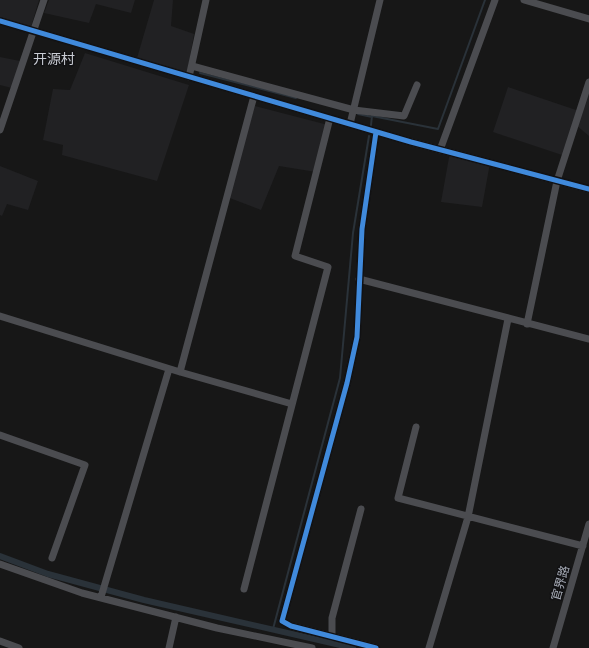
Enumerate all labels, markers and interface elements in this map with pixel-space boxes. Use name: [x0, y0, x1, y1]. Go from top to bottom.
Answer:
district label: 开源村: [33, 48, 75, 69]
street label: 官界路: [546, 563, 574, 603]

